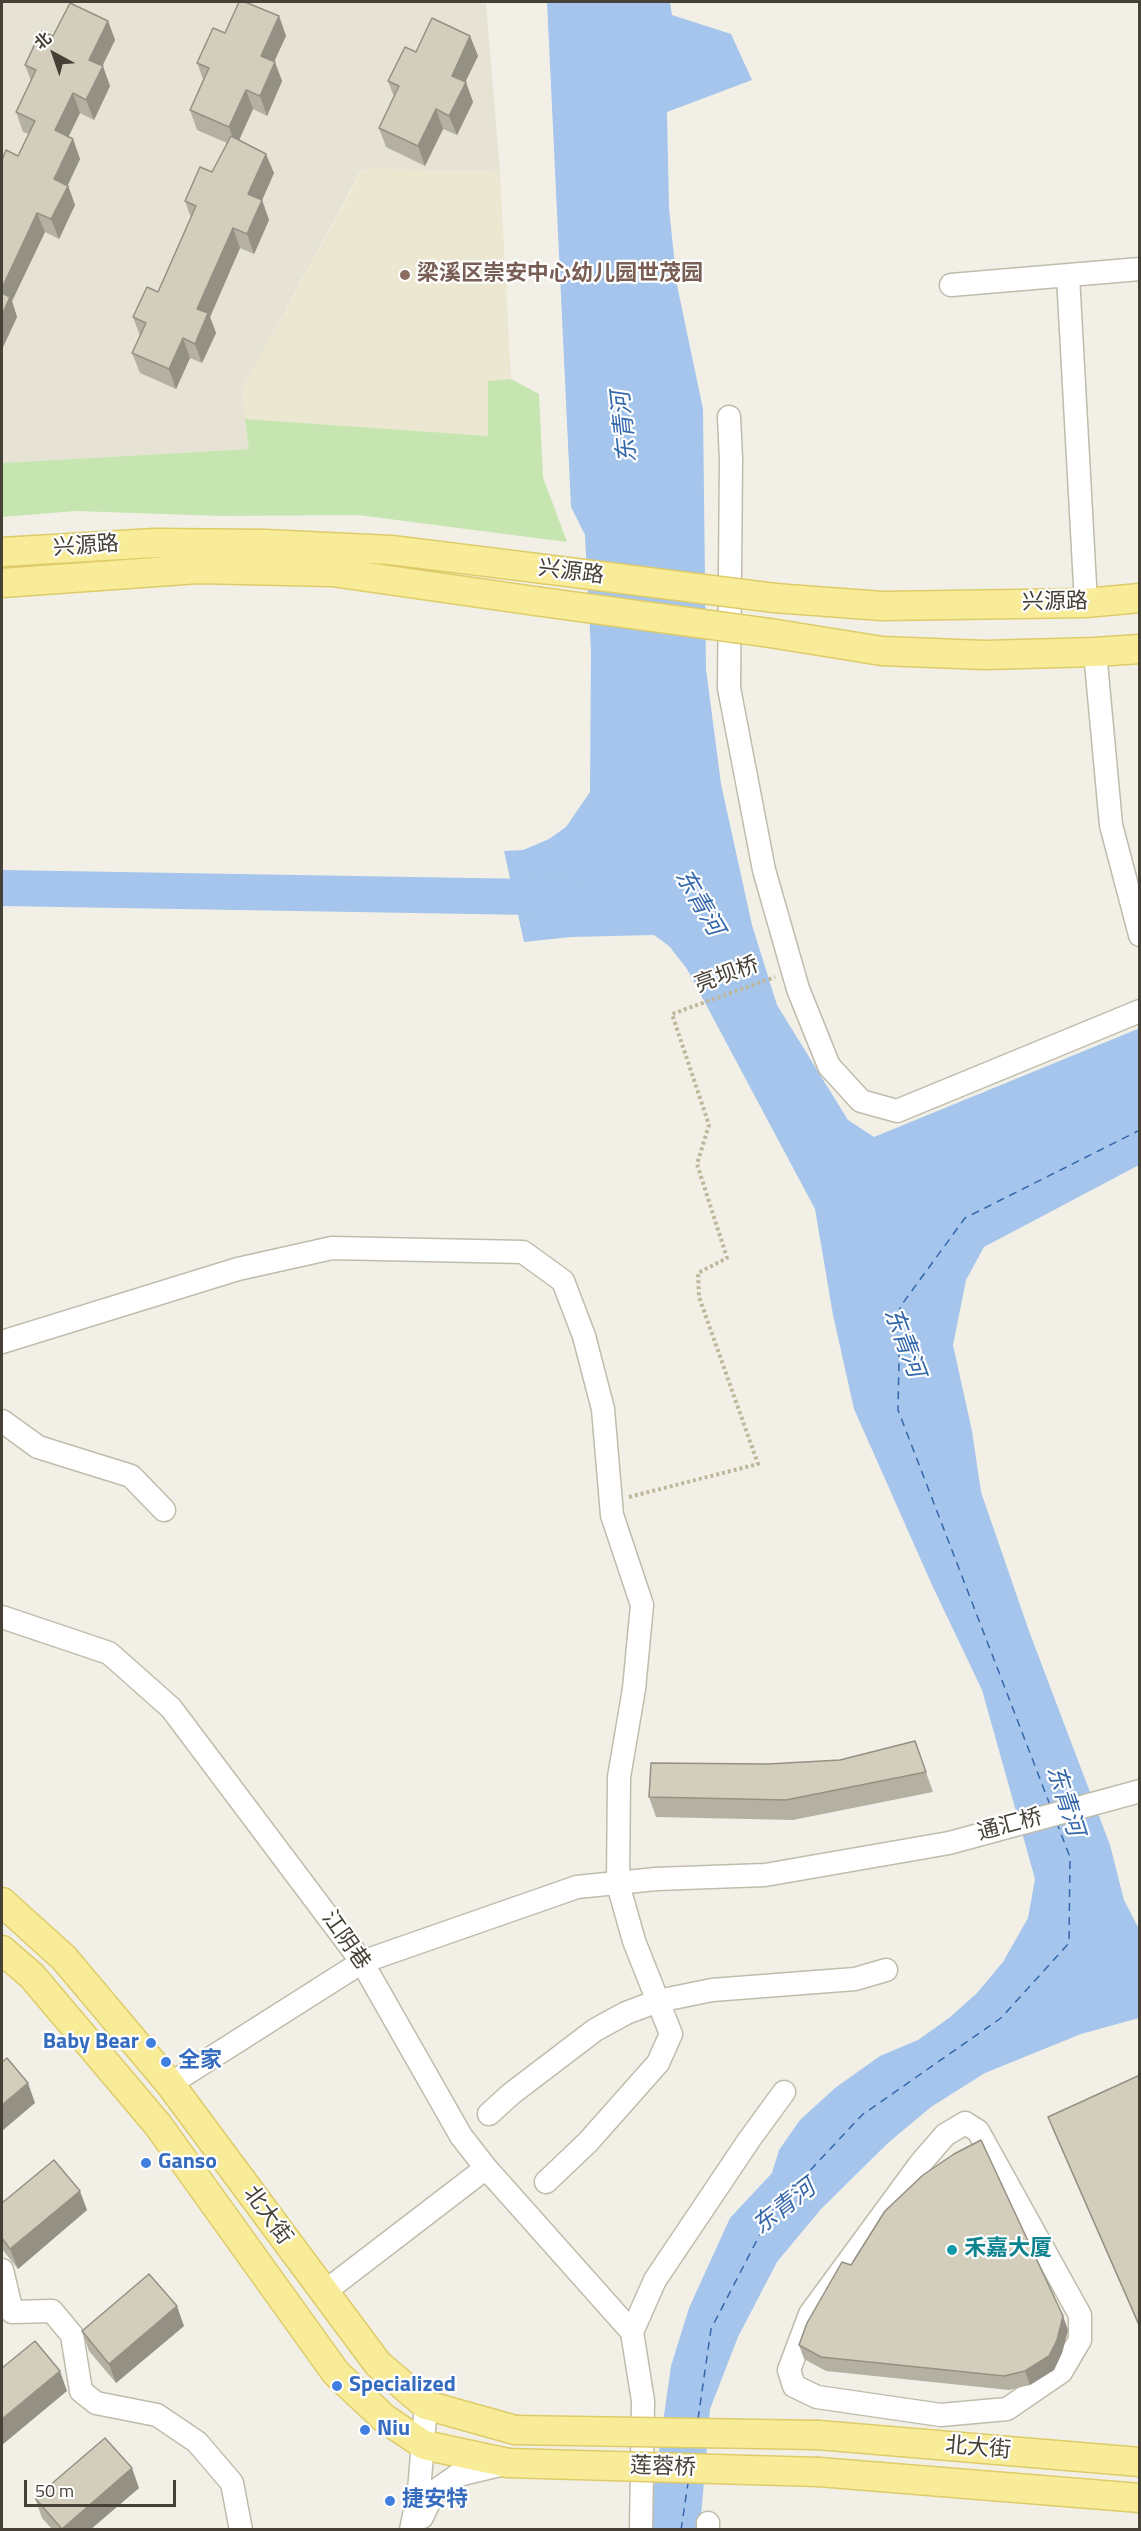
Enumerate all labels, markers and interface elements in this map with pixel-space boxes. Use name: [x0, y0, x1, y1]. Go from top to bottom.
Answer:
north arrow: [24, 24, 84, 84]
text: 北: [29, 26, 56, 55]
place label: 梁溪区崇安中心幼儿园世茂园: [417, 262, 703, 288]
marker: 梁溪区崇安中心幼儿园世茂园: [398, 268, 412, 282]
water label: 东青河: [608, 390, 644, 464]
street label: 兴源路: [52, 532, 120, 562]
street label: 兴源路: [537, 556, 605, 590]
street label: 兴源路: [1022, 589, 1088, 617]
water label: 东青河: [668, 865, 728, 941]
street label: 亮坝桥: [691, 952, 763, 1000]
water label: 东青河: [877, 1304, 929, 1382]
water label: 东青河: [1039, 1762, 1089, 1840]
street label: 通汇桥: [975, 1805, 1045, 1847]
street label: 江阴巷: [315, 1906, 375, 1976]
place label: Baby Bear: [43, 2030, 139, 2056]
marker: Baby Bear: [144, 2036, 158, 2050]
place label: 全家: [178, 2049, 222, 2075]
marker: 全家: [159, 2055, 173, 2069]
place label: Ganso: [158, 2150, 217, 2176]
marker: Ganso: [139, 2156, 153, 2170]
water label: 东青河: [748, 2174, 822, 2242]
street label: 北大街: [237, 2182, 297, 2250]
place label: 禾嘉大厦: [964, 2237, 1052, 2263]
marker: 禾嘉大厦: [945, 2243, 959, 2257]
place label: Specialized: [349, 2373, 456, 2399]
marker: Specialized: [330, 2379, 344, 2393]
place label: Niu: [377, 2417, 410, 2443]
marker: Niu: [358, 2423, 372, 2437]
street label: 北大街: [944, 2433, 1012, 2465]
street label: 莲蓉桥: [630, 2454, 696, 2482]
scale bar: [27, 2468, 178, 2506]
text: 50 m: [35, 2477, 74, 2504]
place label: 捷安特: [402, 2488, 468, 2514]
marker: 捷安特: [383, 2494, 397, 2508]

